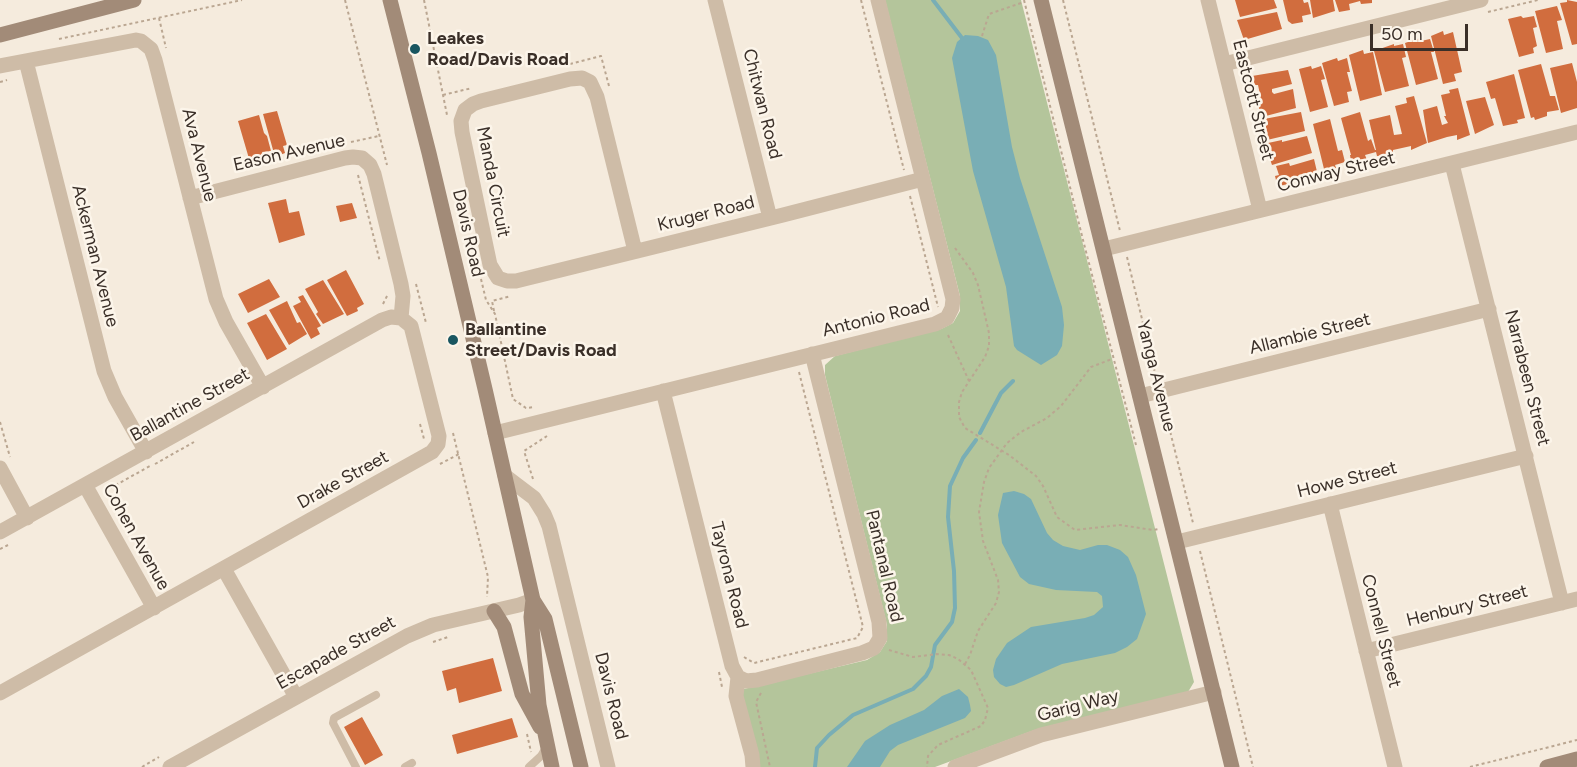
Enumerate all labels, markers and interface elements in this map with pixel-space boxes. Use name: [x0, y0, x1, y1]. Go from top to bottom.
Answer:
scale bar: [1373, 12, 1470, 50]
text: 50 m: [1381, 23, 1423, 45]
place label: Leakes Road/Davis Road: [427, 28, 569, 70]
street label: Eastcott Street: [1228, 37, 1278, 163]
marker: Leakes Road/Davis Road: [408, 42, 422, 56]
street label: Chitwan Road: [738, 47, 786, 161]
street label: Ava Avenue: [177, 106, 221, 204]
street label: Manda Circuit: [472, 125, 514, 239]
street label: Eason Avenue: [231, 130, 347, 176]
street label: Conway Street: [1275, 147, 1397, 197]
street label: Ackerman Avenue: [67, 183, 123, 329]
street label: Davis Road: [447, 187, 489, 279]
street label: Kruger Road: [655, 191, 757, 237]
street label: Antonio Road: [820, 294, 932, 342]
street label: Narrabeen Street: [1500, 308, 1554, 448]
street label: Allambie Street: [1247, 309, 1373, 359]
street label: Yanga Avenue: [1132, 318, 1180, 434]
place label: Ballantine Street/Davis Road: [465, 319, 617, 362]
marker: Ballantine Street/Davis Road: [446, 333, 460, 347]
street label: Ballantine Street: [127, 363, 253, 447]
street label: Drake Street: [294, 446, 392, 514]
street label: Howe Street: [1295, 457, 1399, 503]
street label: Cohen Avenue: [98, 480, 174, 594]
street label: Pantanal Road: [861, 508, 907, 624]
street label: Tayrona Road: [705, 520, 753, 630]
street label: Connell Street: [1356, 572, 1406, 690]
street label: Henbury Street: [1404, 580, 1530, 632]
street label: Escapade Street: [273, 611, 399, 695]
street label: Davis Road: [590, 650, 632, 742]
street label: Garig Way: [1035, 685, 1121, 727]

